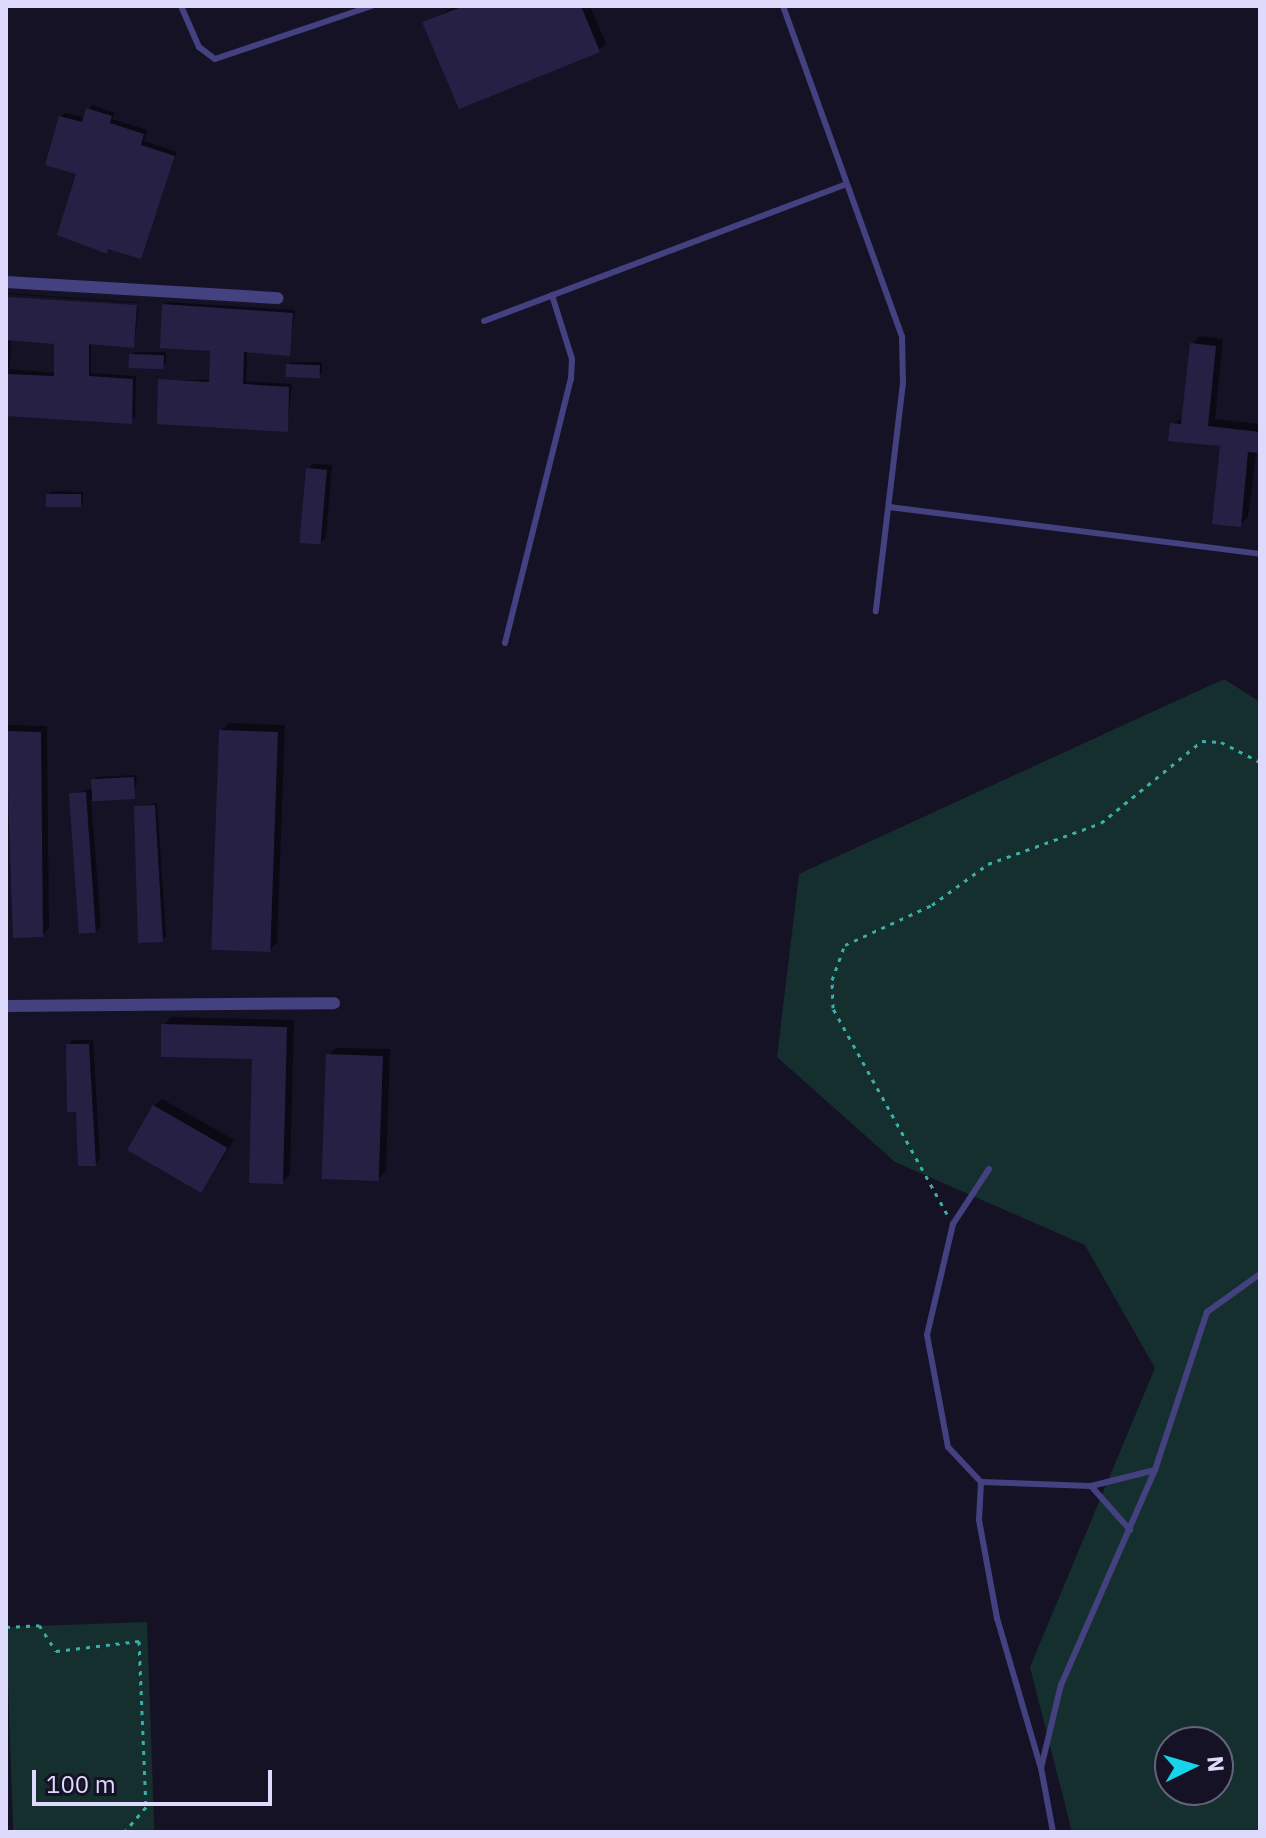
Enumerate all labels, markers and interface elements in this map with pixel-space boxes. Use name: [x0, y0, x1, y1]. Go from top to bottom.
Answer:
north arrow: [1154, 1726, 1234, 1806]
scale bar: [36, 1754, 276, 1804]
text: N: [1201, 1755, 1232, 1773]
text: 100 m: [46, 1768, 116, 1800]

